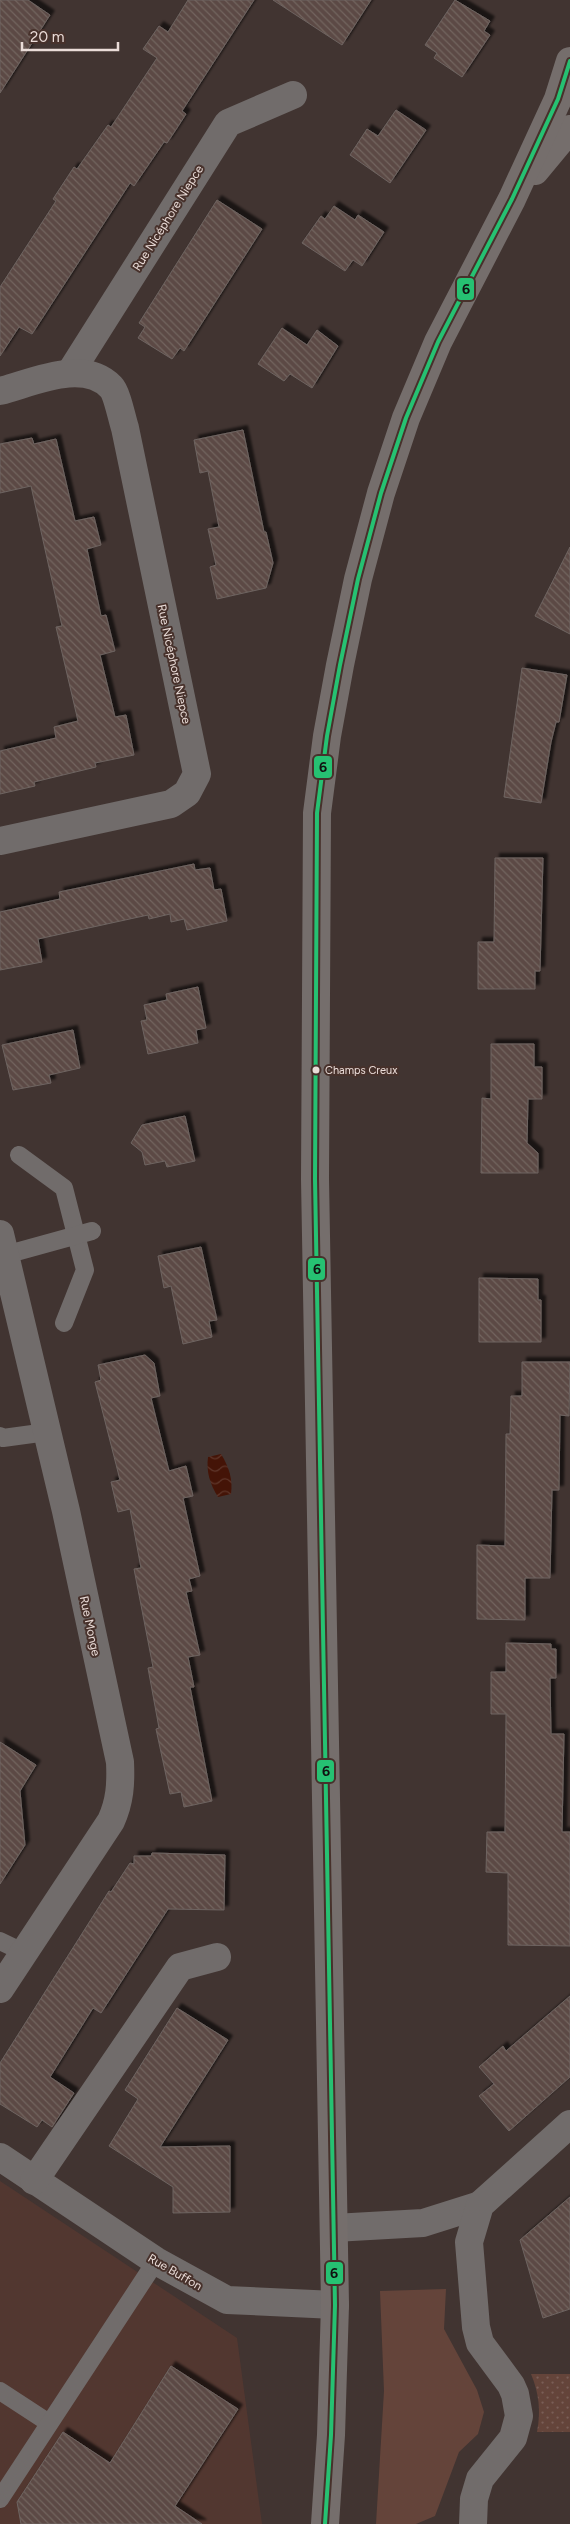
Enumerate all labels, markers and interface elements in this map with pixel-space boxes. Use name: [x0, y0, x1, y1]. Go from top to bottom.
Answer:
scale bar: [22, 20, 119, 52]
text: 20 m: [30, 28, 64, 46]
street label: Rue Nicéphore Niepce: [130, 162, 206, 273]
line badge: 6: [456, 277, 475, 301]
text: 6: [462, 281, 470, 298]
street label: Rue Nicéphore Niepce: [154, 603, 194, 726]
line badge: 6: [313, 755, 333, 779]
text: 6: [319, 759, 327, 776]
place label: Champs Creux: [325, 1064, 398, 1077]
marker: Champs Creux: [311, 1065, 321, 1075]
line badge: 6: [307, 1257, 326, 1281]
text: 6: [313, 1261, 321, 1278]
street label: Rue Monge: [77, 1595, 103, 1658]
line badge: 6: [316, 1759, 335, 1783]
text: 6: [322, 1763, 330, 1780]
street label: Rue Buffon: [145, 2251, 205, 2293]
line badge: 6: [325, 2261, 344, 2285]
text: 6: [330, 2265, 338, 2282]

